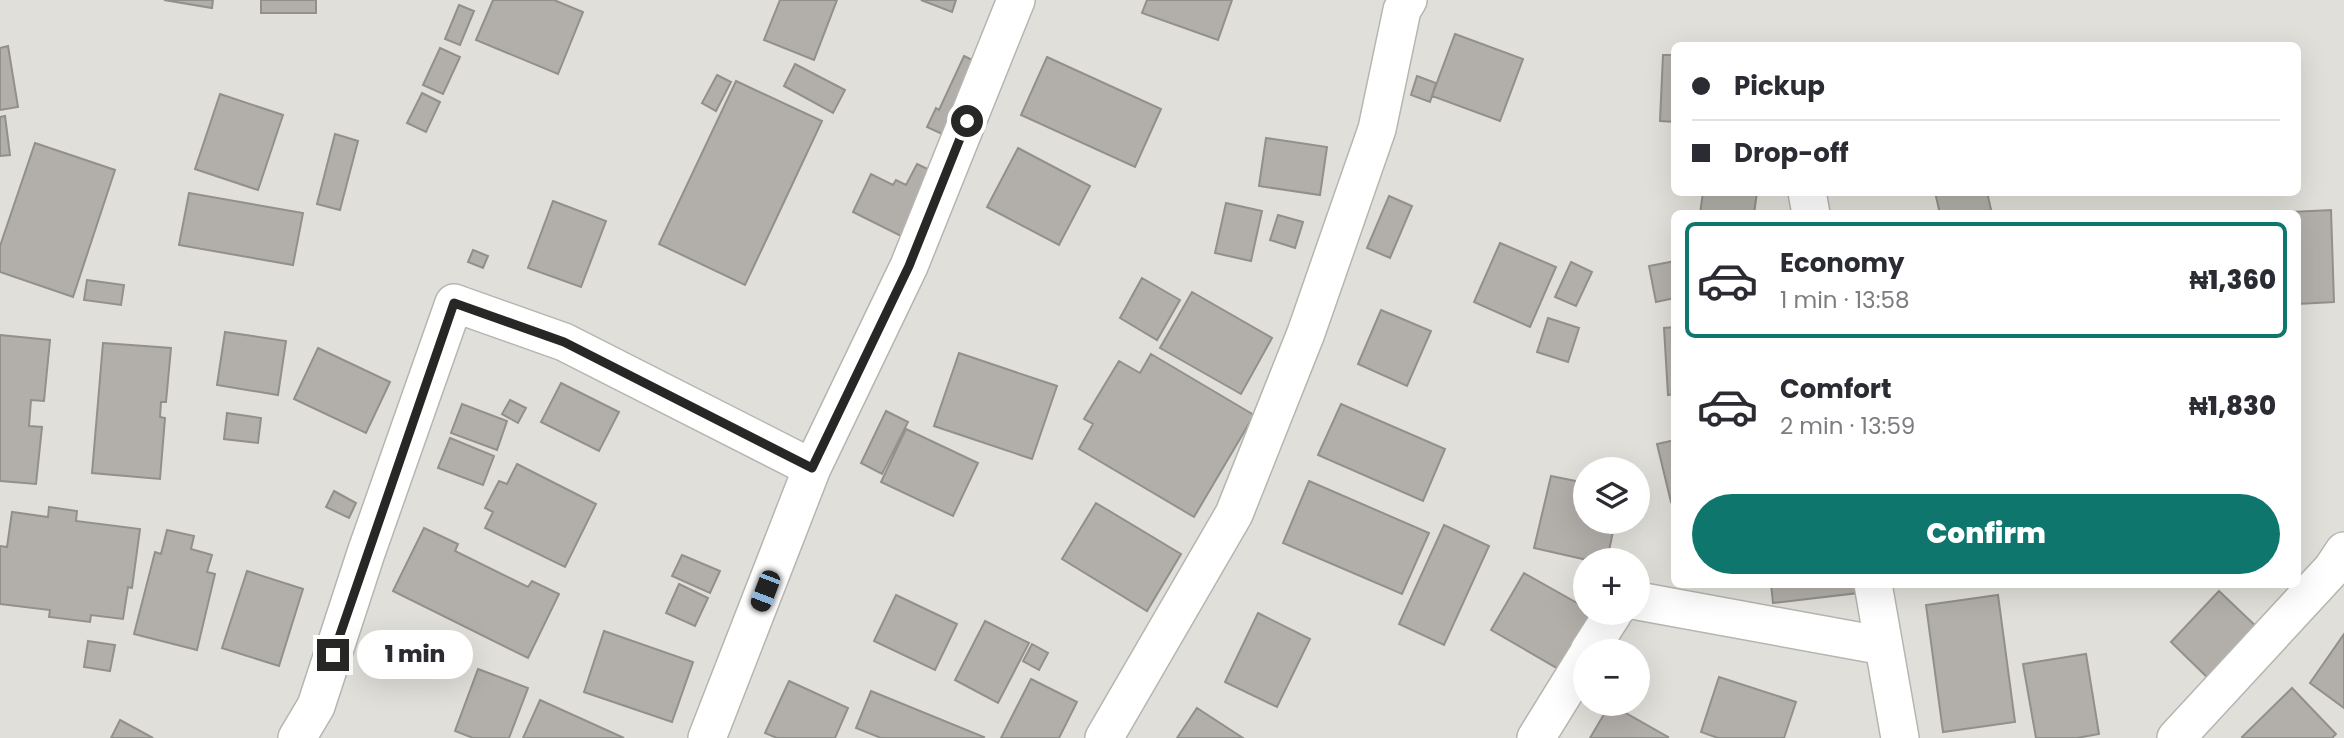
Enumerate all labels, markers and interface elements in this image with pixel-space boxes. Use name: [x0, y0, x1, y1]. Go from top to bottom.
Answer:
text: Pickup: [1734, 68, 1825, 104]
route start: [951, 105, 983, 137]
text: Drop-off: [1734, 135, 1849, 171]
text: Economy: [1780, 245, 1904, 281]
icon: car: [1696, 249, 1759, 312]
text: ₦1,360: [2190, 262, 2276, 298]
text: 1 min · 13:58: [1780, 284, 1910, 316]
text: Comfort: [1780, 371, 1892, 407]
icon: car: [1696, 375, 1759, 438]
text: ₦1,830: [2189, 388, 2276, 424]
text: 2 min · 13:59: [1780, 410, 1915, 442]
map controls: [1573, 457, 1650, 716]
button: layers: [1573, 457, 1650, 534]
button: Confirm: [1692, 494, 2280, 574]
button: +: [1573, 548, 1650, 625]
car: [748, 568, 783, 614]
callout: 1 min: [358, 630, 473, 680]
text: 1 min: [385, 638, 445, 670]
route end: [317, 639, 349, 671]
button: −: [1573, 639, 1650, 716]

